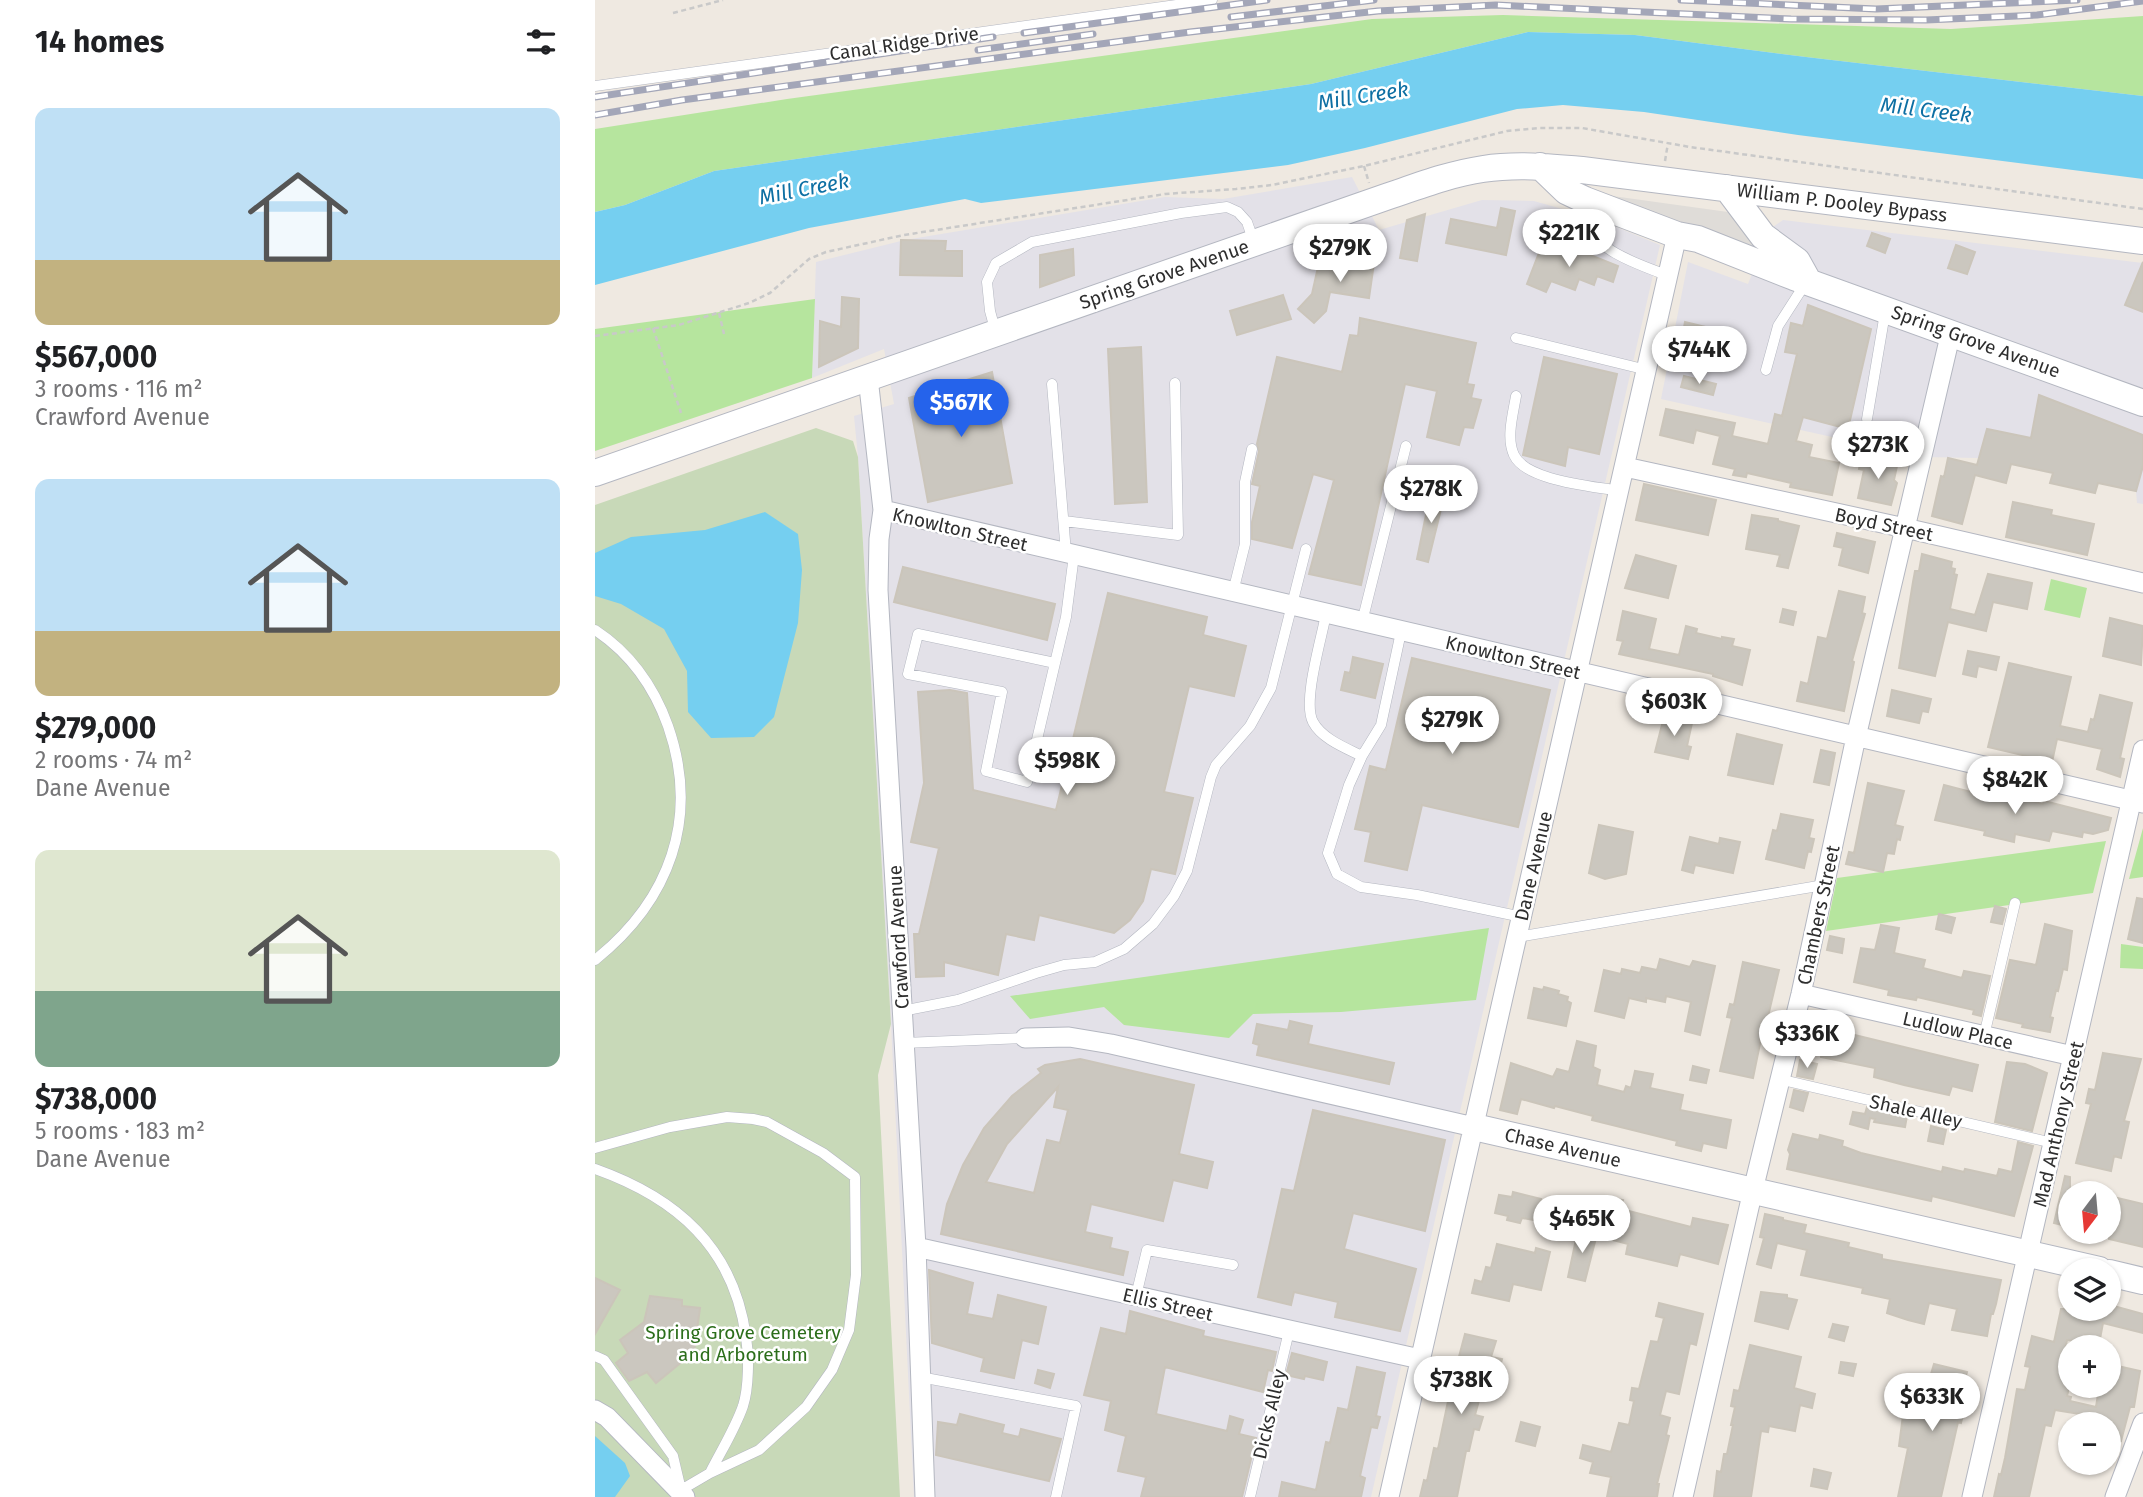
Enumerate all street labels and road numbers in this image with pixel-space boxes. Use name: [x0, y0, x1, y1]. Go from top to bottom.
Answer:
street label: Canal Ridge Drive: [828, 22, 980, 65]
street label: William P. Dooley Bypass: [1735, 178, 1949, 227]
street label: Spring Grove Avenue: [1076, 235, 1252, 314]
street label: Spring Grove Avenue: [1888, 300, 2063, 383]
street label: Knowlton Street: [890, 503, 1030, 556]
street label: Boyd Street: [1833, 503, 1935, 546]
street label: Knowlton Street: [1443, 631, 1583, 684]
street label: Dane Avenue: [1510, 809, 1557, 923]
street label: Chambers Street: [1792, 843, 1845, 987]
street label: Crawford Avenue: [883, 864, 914, 1010]
street label: Ludlow Place: [1900, 1007, 2015, 1054]
street label: Mad Anthony Street: [2028, 1039, 2089, 1209]
street label: Shale Alley: [1867, 1090, 1965, 1133]
street label: Chase Avenue: [1502, 1123, 1623, 1172]
street label: Ellis Street: [1120, 1283, 1215, 1326]
street label: Dicks Alley: [1248, 1366, 1291, 1461]

